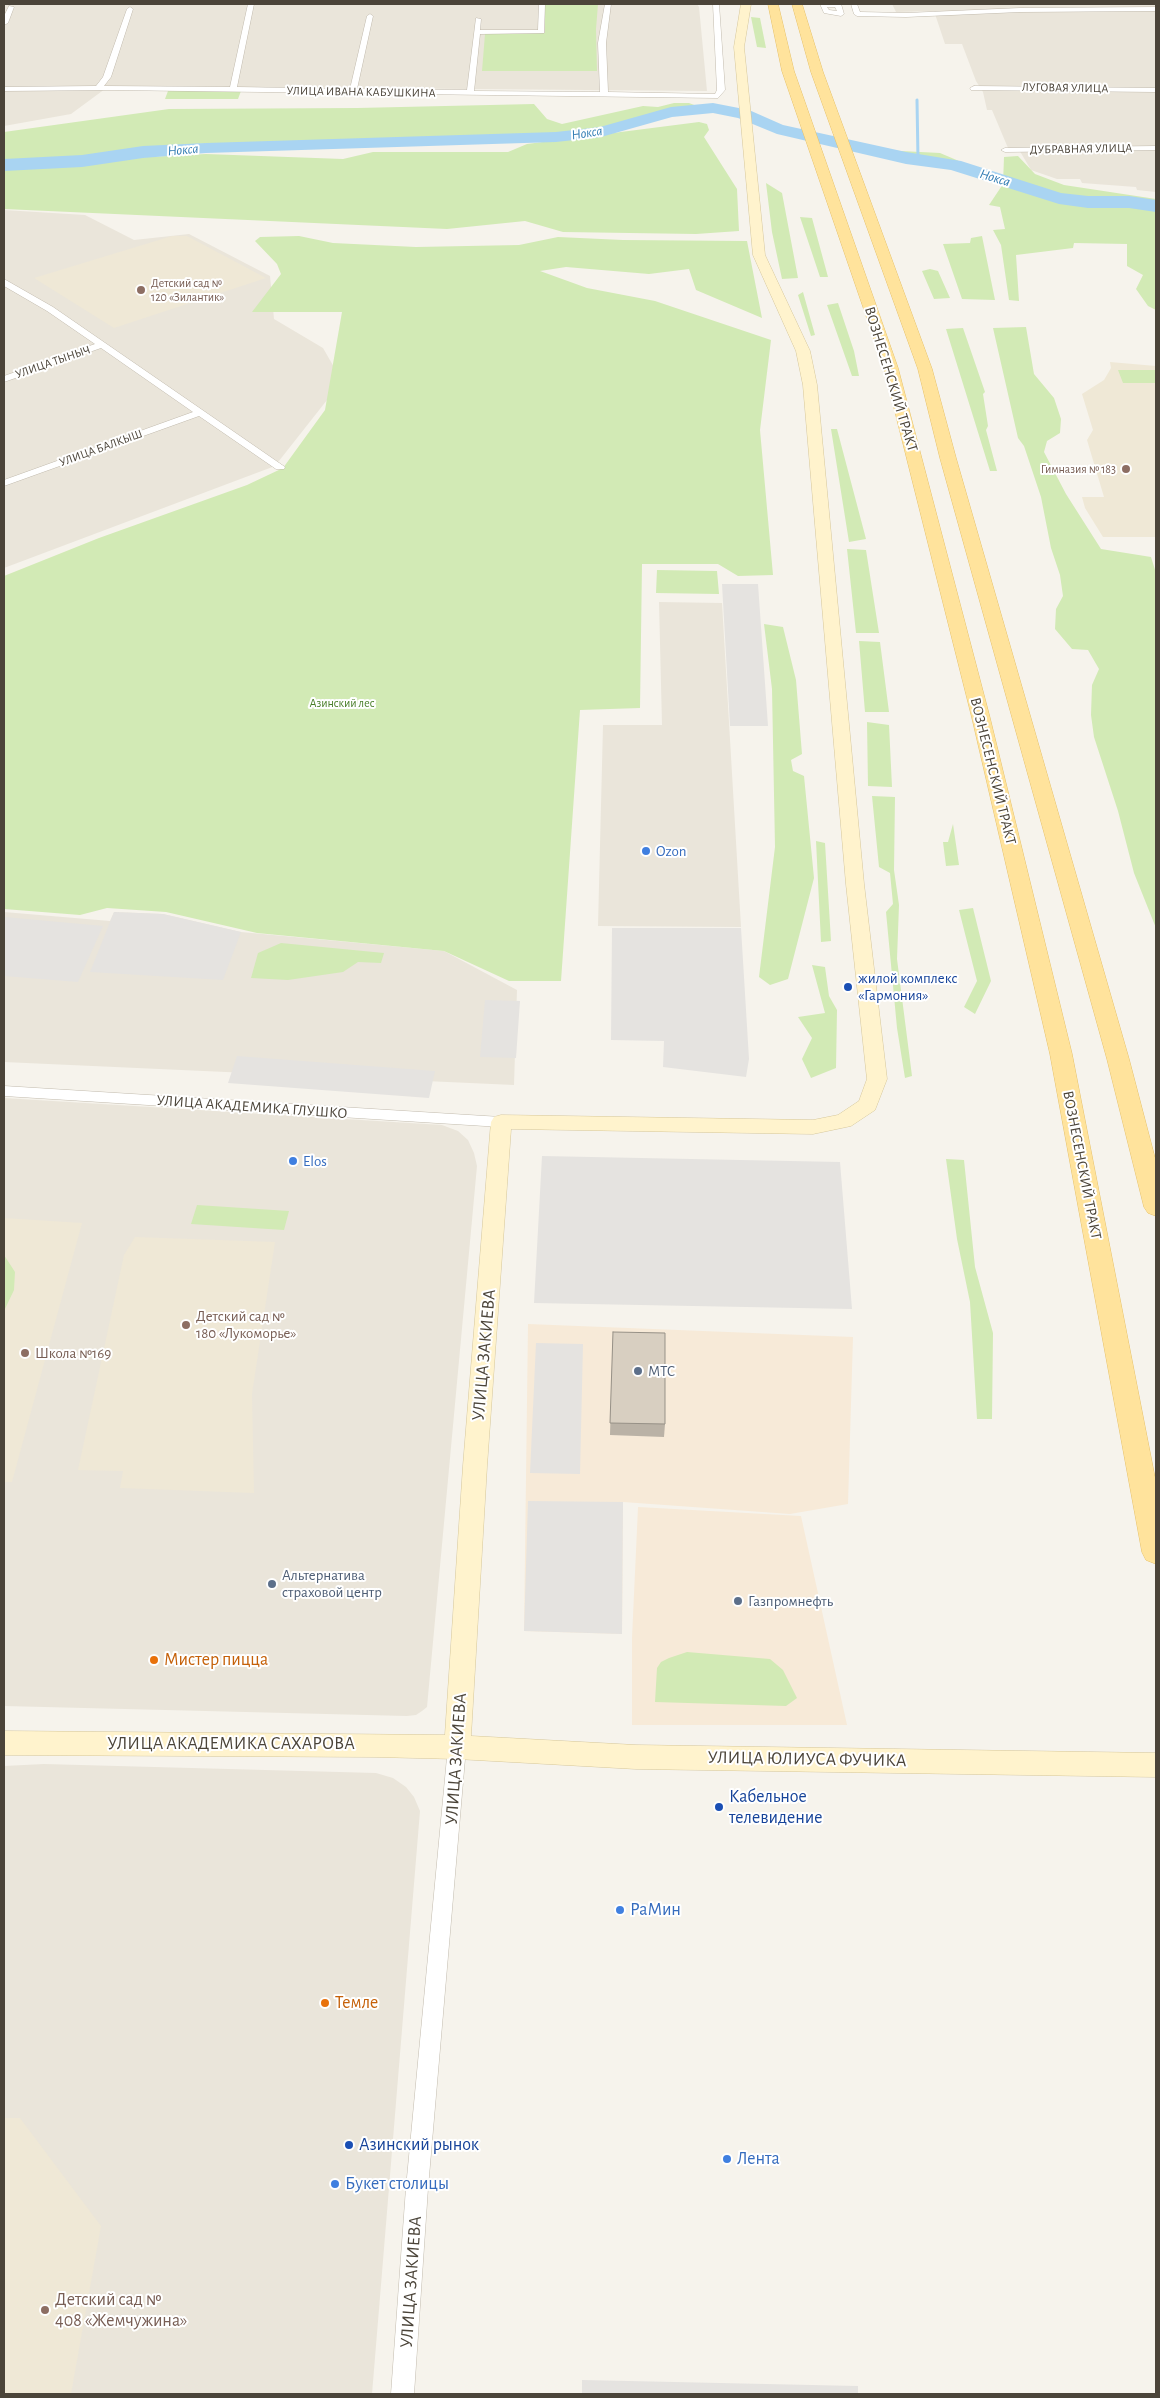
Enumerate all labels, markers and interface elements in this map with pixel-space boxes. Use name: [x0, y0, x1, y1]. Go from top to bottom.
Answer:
street label: ЛУГОВАЯ УЛИЦА: [1022, 80, 1108, 96]
street label: УЛИЦА ИВАНА КАБУШКИНА: [286, 83, 436, 101]
water label: Нокса: [570, 122, 604, 144]
water label: Нокса: [167, 140, 199, 160]
street label: ДУБРАВНАЯ УЛИЦА: [1030, 141, 1132, 157]
water label: Нокса: [978, 165, 1012, 191]
place label: Детский сад № 120 «Зилантик»: [151, 276, 224, 304]
marker: Детский сад № 120 «Зилантик»: [135, 284, 147, 296]
street label: ВОЗНЕСЕНСКИЙ ТРАКТ: [860, 304, 922, 454]
street label: УЛИЦА ТЫНЫЧ: [14, 342, 92, 382]
street label: УЛИЦА БАЛКЫШ: [57, 426, 145, 470]
place label: Гимназия № 183: [1041, 462, 1116, 476]
marker: Гимназия № 183: [1120, 463, 1132, 475]
park label: Азинский лес: [309, 696, 375, 710]
street label: ВОЗНЕСЕНСКИЙ ТРАКТ: [966, 696, 1020, 846]
place label: Ozon: [656, 842, 686, 860]
marker: Ozon: [640, 845, 652, 857]
place label: жилой комплекс «Гармония»: [858, 969, 957, 1004]
marker: жилой комплекс «Гармония»: [842, 981, 854, 993]
street label: ВОЗНЕСЕНСКИЙ ТРАКТ: [1059, 1089, 1105, 1241]
street label: УЛИЦА АКАДЕМИКА ГЛУШКО: [156, 1091, 348, 1123]
place label: Elos: [303, 1152, 327, 1170]
marker: Elos: [287, 1155, 299, 1167]
street label: УЛИЦА ЗАКИЕВА: [467, 1288, 501, 1422]
place label: Детский сад № 180 «Лукоморье»: [196, 1307, 296, 1342]
marker: Детский сад № 180 «Лукоморье»: [180, 1319, 192, 1331]
place label: Школа №169: [35, 1344, 111, 1362]
marker: Школа №169: [19, 1347, 31, 1359]
place label: МТС: [648, 1362, 675, 1380]
marker: МТС: [632, 1365, 644, 1377]
place label: Альтернатива страховой центр: [282, 1566, 382, 1601]
marker: Альтернатива страховой центр: [266, 1578, 278, 1590]
place label: Газпромнефть: [748, 1592, 833, 1610]
marker: Газпромнефть: [732, 1595, 744, 1607]
place label: Мистер пицца: [164, 1649, 268, 1671]
marker: Мистер пицца: [148, 1654, 160, 1666]
street label: УЛИЦА ЗАКИЕВА: [441, 1692, 471, 1826]
street label: УЛИЦА АКАДЕМИКА САХАРОВА: [107, 1733, 355, 1755]
street label: УЛИЦА ЮЛИУСА ФУЧИКА: [707, 1746, 907, 1772]
place label: Кабельное телевидение: [729, 1786, 823, 1828]
marker: Кабельное телевидение: [713, 1801, 725, 1813]
place label: РаМин: [630, 1899, 681, 1921]
marker: РаМин: [614, 1904, 626, 1916]
place label: Темле: [335, 1992, 378, 2014]
marker: Темле: [319, 1997, 331, 2009]
place label: Азинский рынок: [359, 2134, 479, 2156]
marker: Азинский рынок: [343, 2139, 355, 2151]
place label: Лента: [737, 2148, 780, 2170]
marker: Лента: [721, 2153, 733, 2165]
place label: Букет столицы: [345, 2173, 449, 2195]
marker: Букет столицы: [329, 2178, 341, 2190]
street label: УЛИЦА ЗАКИЕВА: [396, 2215, 426, 2349]
place label: Детский сад № 408 «Жемчужина»: [55, 2289, 187, 2332]
marker: Детский сад № 408 «Жемчужина»: [39, 2304, 51, 2316]

